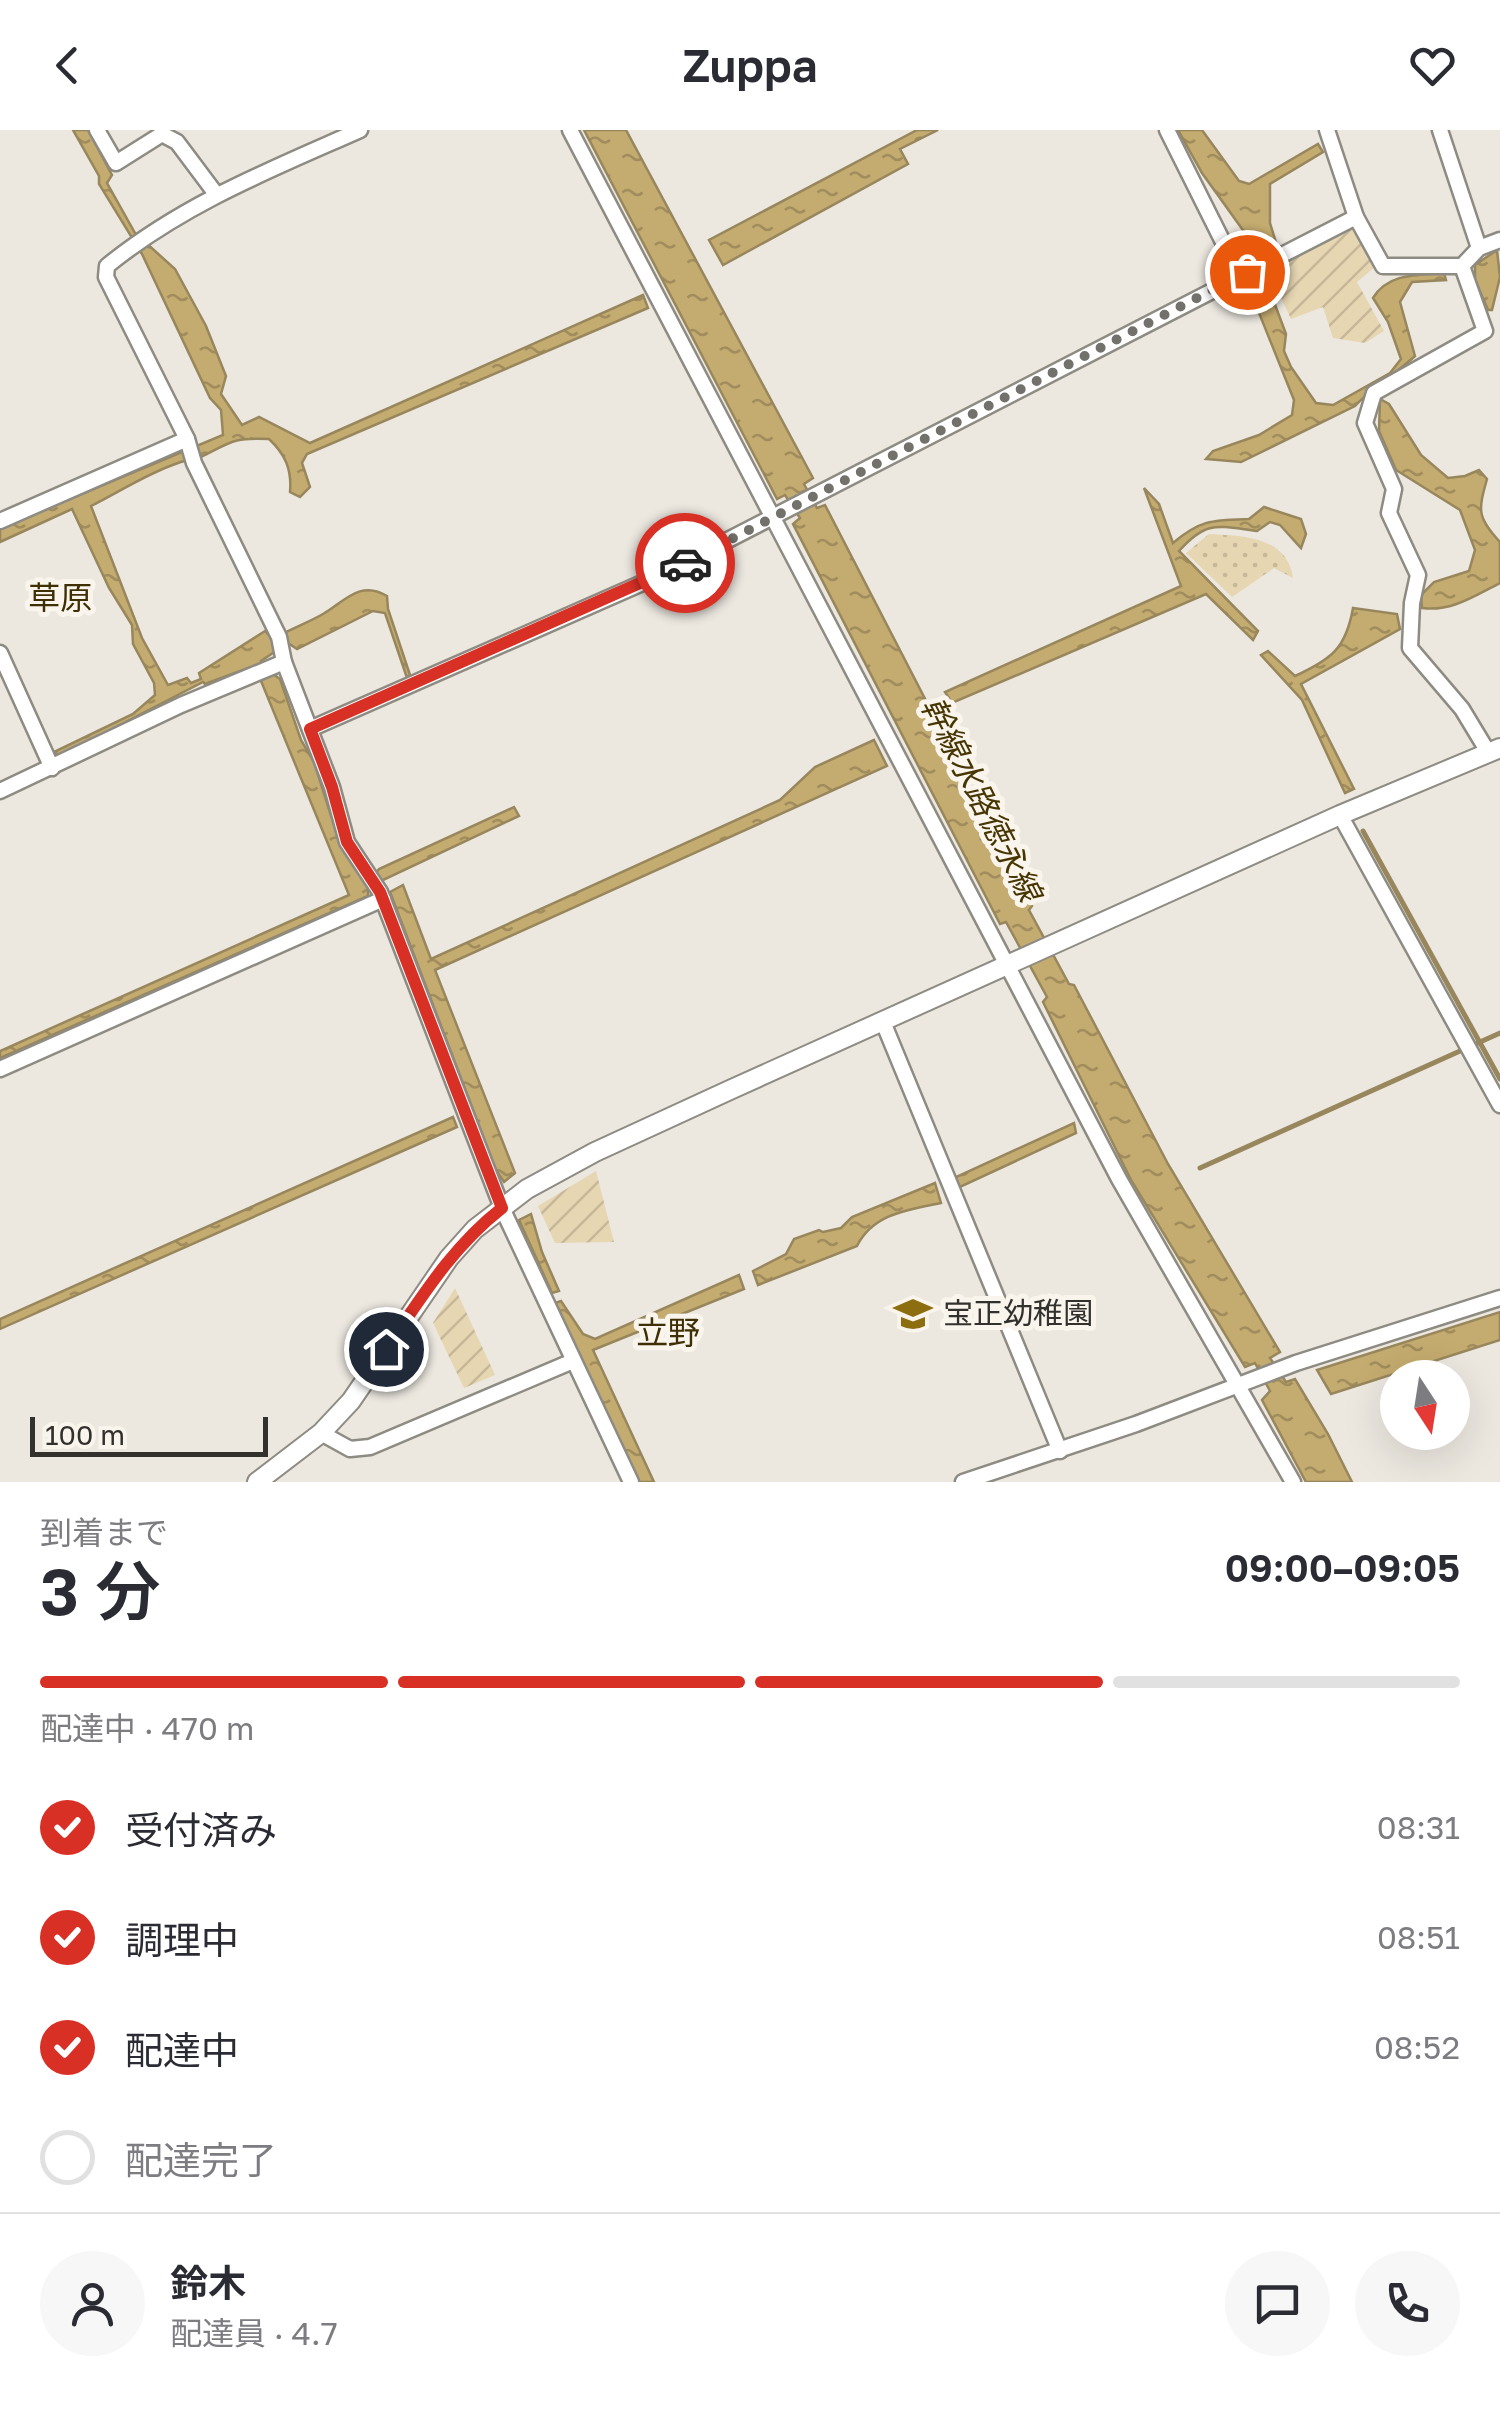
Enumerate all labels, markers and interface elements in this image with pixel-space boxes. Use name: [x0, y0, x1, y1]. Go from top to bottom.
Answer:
icon: back: [40, 38, 95, 93]
text: Zuppa: [682, 38, 818, 92]
icon: heart: [1405, 38, 1460, 93]
pin: [1205, 230, 1290, 315]
icon: bag: [1220, 245, 1275, 300]
courier: [635, 513, 735, 613]
icon: car: [658, 536, 713, 591]
district label: 草原: [28, 578, 92, 616]
water label: 幹線水路徳永線: [914, 690, 1051, 911]
school or university icon: 宝正幼稚園: [892, 1293, 934, 1335]
place label: 宝正幼稚園: [943, 1295, 1093, 1331]
pin: [344, 1307, 429, 1392]
district label: 立野: [636, 1313, 700, 1351]
icon: home: [359, 1322, 414, 1377]
north arrow: [1380, 1360, 1470, 1450]
map controls: [1380, 1360, 1470, 1450]
scale bar: [30, 1412, 268, 1456]
text: 100 m: [45, 1418, 125, 1451]
text: 到着まで: [40, 1513, 168, 1551]
text: 09:00–09:05: [1225, 1545, 1460, 1590]
text: 3 分: [40, 1551, 161, 1629]
text: 配達中 · 470 m: [40, 1709, 254, 1747]
icon: check: [40, 1800, 95, 1855]
text: 受付済み: [125, 1807, 277, 1852]
text: 08:31: [1377, 1808, 1460, 1846]
icon: check: [40, 1910, 95, 1965]
text: 調理中: [125, 1917, 239, 1962]
text: 08:51: [1377, 1918, 1460, 1956]
icon: check: [40, 2020, 95, 2075]
text: 配達中: [125, 2027, 239, 2072]
text: 08:52: [1374, 2028, 1460, 2066]
text: 配達完了: [125, 2137, 277, 2182]
button: person: [40, 2251, 145, 2356]
button: chat: [1225, 2251, 1330, 2356]
button: phone: [1355, 2251, 1460, 2356]
text: 鈴木: [170, 2260, 246, 2305]
text: 配達員 · 4.7: [170, 2314, 338, 2352]

